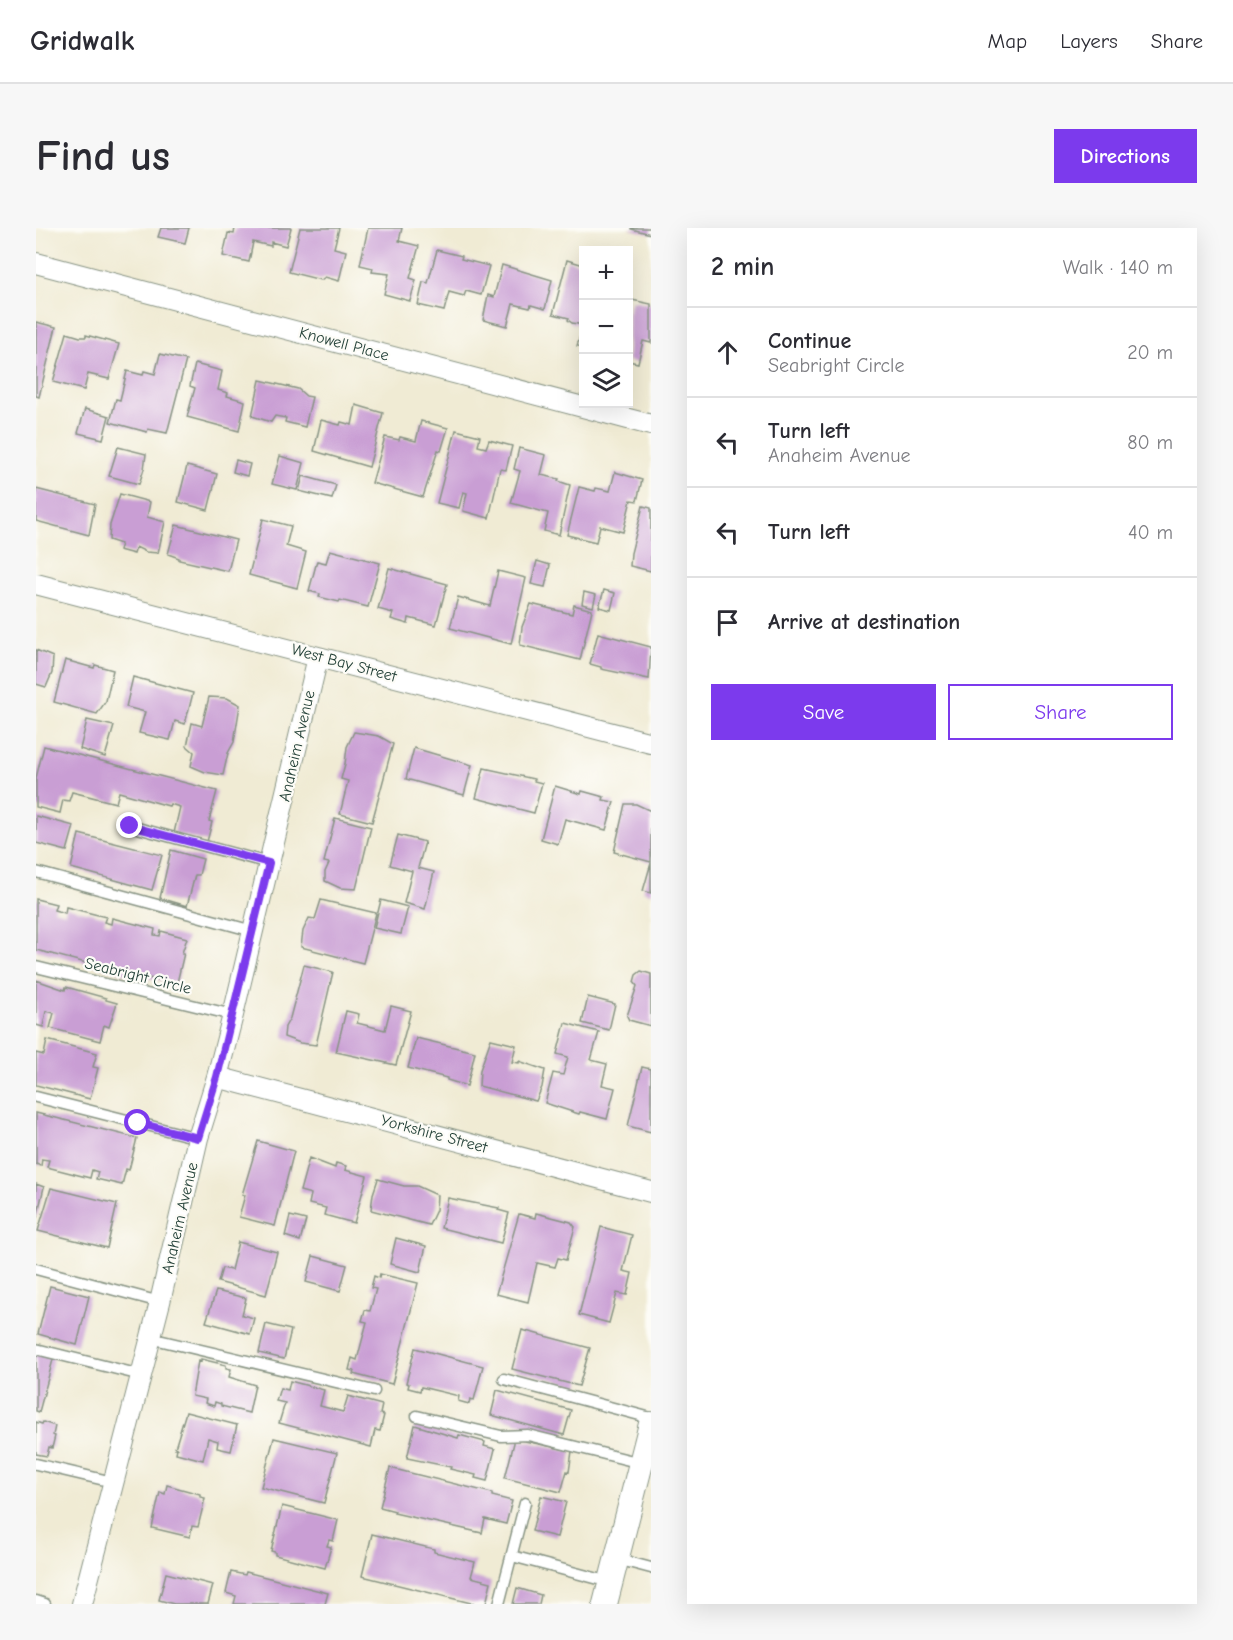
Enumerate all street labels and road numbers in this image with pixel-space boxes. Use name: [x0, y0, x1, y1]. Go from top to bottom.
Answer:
street label: Knowell Place: [297, 323, 391, 365]
street label: West Bay Street: [289, 640, 399, 686]
street label: Anaheim Avenue: [275, 688, 319, 804]
street label: Seabright Circle: [83, 954, 193, 998]
street label: Yorkshire Street: [379, 1111, 490, 1157]
street label: Anaheim Avenue: [158, 1160, 202, 1276]

